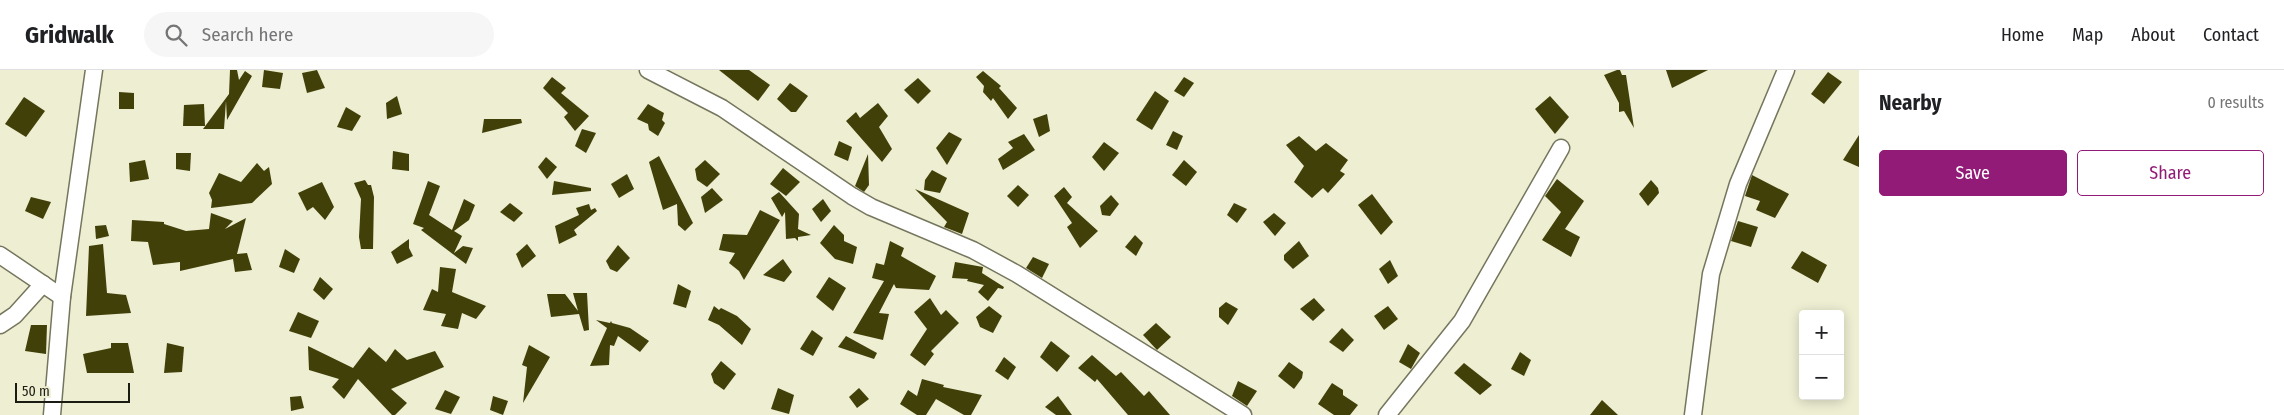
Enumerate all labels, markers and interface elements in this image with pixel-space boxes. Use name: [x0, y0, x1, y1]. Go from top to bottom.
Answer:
search box: [144, 12, 494, 57]
text: Gridwalk: [25, 21, 114, 49]
icon: search: [162, 21, 190, 49]
text: Search here: [202, 23, 293, 46]
text: Home: [2001, 24, 2044, 46]
text: Map: [2072, 24, 2103, 46]
text: About: [2131, 24, 2175, 46]
text: Contact: [2203, 24, 2259, 46]
text: Nearby: [1879, 90, 1941, 116]
text: 0 results: [2207, 93, 2264, 112]
button: Save: [1879, 150, 2067, 196]
button: Share: [2077, 150, 2264, 196]
map controls: [1799, 310, 1844, 400]
button: +: [1799, 310, 1844, 355]
button: −: [1799, 355, 1844, 400]
scale bar: [15, 380, 130, 403]
text: 50 m: [22, 383, 50, 400]

